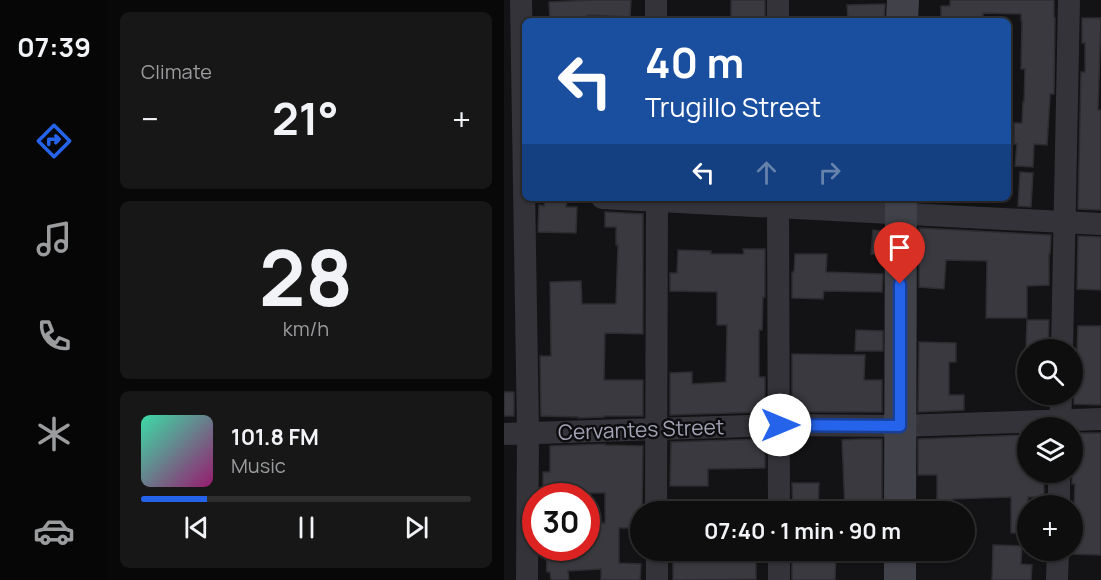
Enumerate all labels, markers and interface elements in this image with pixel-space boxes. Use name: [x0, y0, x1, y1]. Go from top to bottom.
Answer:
text: 07:39: [17, 28, 91, 65]
text: 40 m: [645, 33, 744, 91]
icon: left: [546, 42, 624, 120]
text: Climate: [141, 58, 212, 85]
text: 21°: [272, 87, 339, 149]
text: Trugillo Street: [645, 88, 821, 125]
text: −: [141, 96, 159, 141]
text: +: [452, 96, 471, 141]
icon: directions: [33, 120, 75, 162]
icon: left: [687, 156, 720, 189]
icon: ahead: [750, 156, 783, 189]
icon: right: [813, 156, 846, 189]
icon: music: [33, 218, 75, 260]
pin: [874, 222, 925, 284]
text: 28: [259, 223, 353, 329]
icon: arrive: [883, 231, 916, 264]
icon: phone: [33, 315, 75, 357]
text: km/h: [283, 315, 329, 342]
map controls: [1017, 339, 1083, 561]
button: search: [1017, 339, 1083, 405]
position arrow: [748, 393, 812, 457]
street label: Cervantes Street: [557, 412, 725, 446]
icon: climate: [33, 413, 75, 455]
button: layers: [1017, 417, 1083, 483]
text: 101.8 FM: [231, 422, 319, 452]
text: Music: [231, 452, 286, 479]
speed limit sign: 30: [522, 483, 600, 561]
button: +: [1017, 495, 1083, 561]
icon: car: [33, 510, 75, 552]
icon: previous: [180, 511, 213, 544]
icon: pause: [290, 511, 323, 544]
icon: next: [400, 511, 433, 544]
text: 07:40 · 1 min · 90 m: [704, 516, 901, 546]

